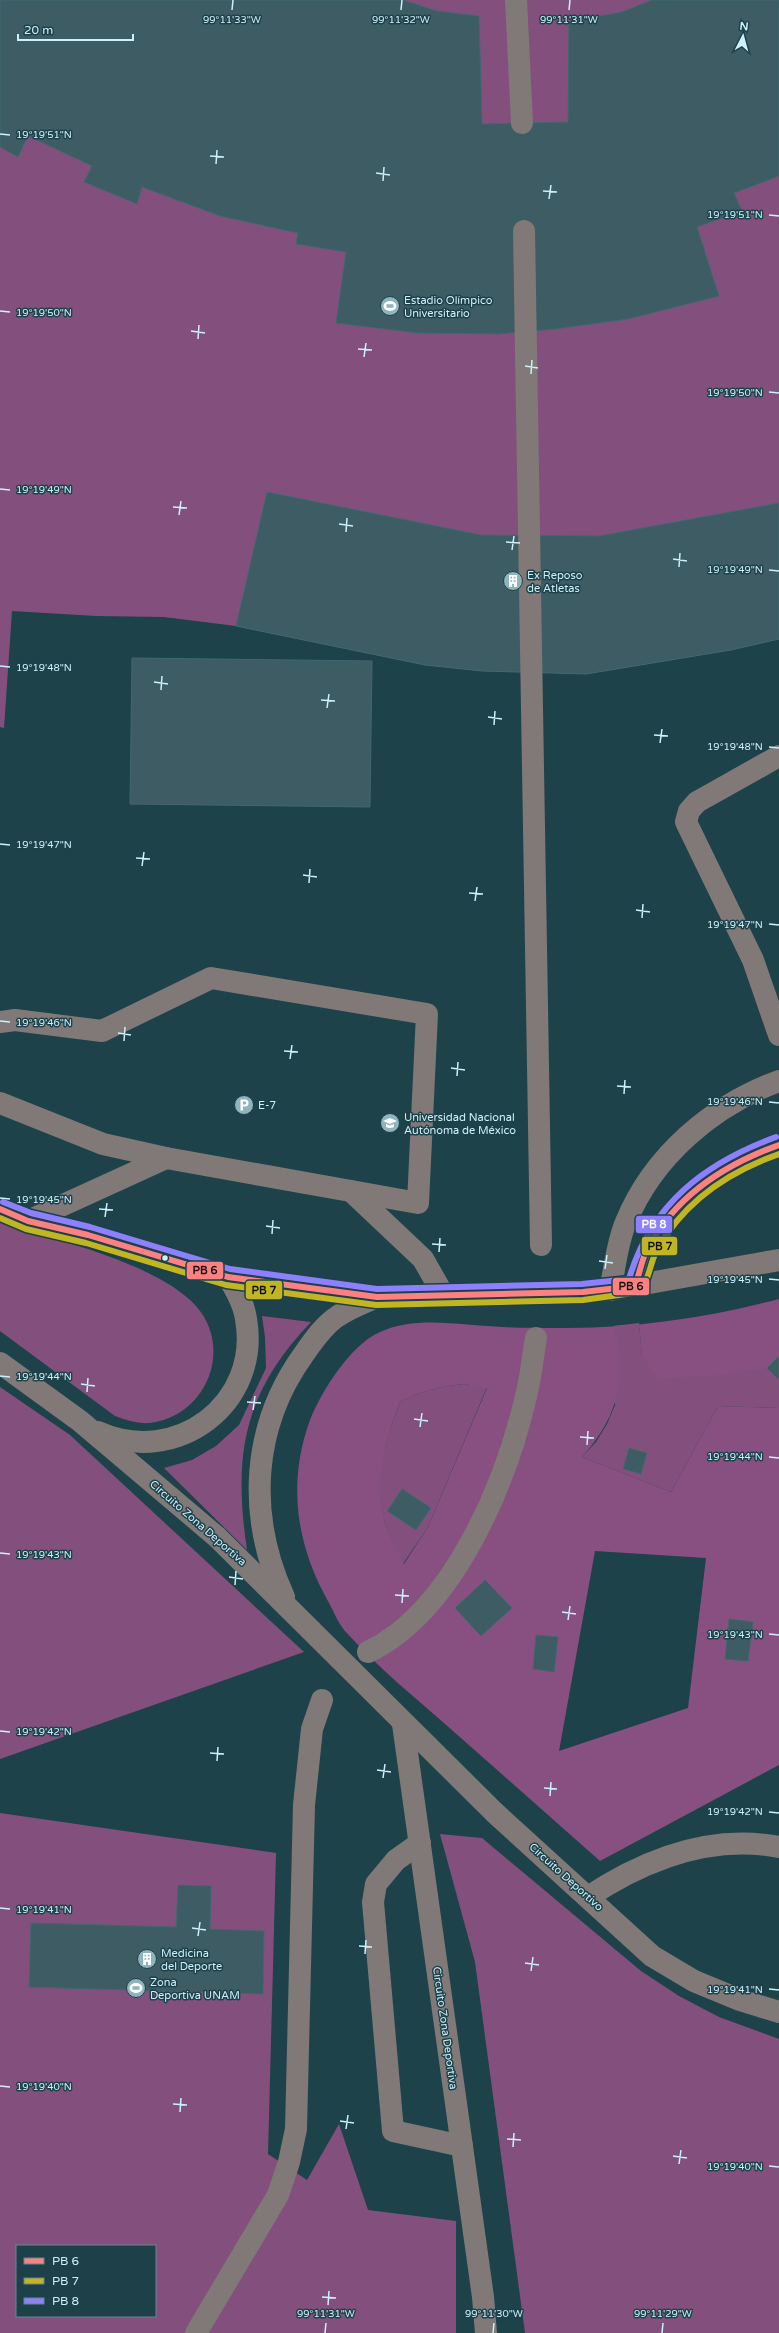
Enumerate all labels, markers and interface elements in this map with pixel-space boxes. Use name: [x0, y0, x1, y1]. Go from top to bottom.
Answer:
text: 99°11'33"W: [203, 14, 261, 26]
text: 99°11'32"W: [372, 14, 430, 26]
text: 99°11'31"W: [540, 14, 598, 26]
scale bar: [18, 16, 133, 42]
north arrow: [723, 16, 763, 56]
text: N: [739, 20, 749, 33]
text: 20 m: [24, 23, 53, 37]
text: 19°19'51"N: [16, 129, 72, 141]
text: 19°19'51"N: [707, 209, 763, 221]
place label: Estadio Olímpico Universitario: [404, 294, 493, 320]
sports icon: Estadio Olímpico Universitario: [379, 295, 401, 317]
text: 19°19'50"N: [16, 307, 72, 319]
text: 19°19'50"N: [707, 387, 763, 399]
text: 19°19'49"N: [16, 484, 72, 496]
text: 19°19'49"N: [707, 564, 763, 576]
place label: Ex Reposo de Atletas: [527, 569, 583, 595]
building icon: Ex Reposo de Atletas: [502, 570, 524, 592]
text: 19°19'48"N: [16, 662, 72, 674]
text: 19°19'48"N: [707, 741, 763, 753]
text: 19°19'47"N: [16, 839, 72, 851]
text: 19°19'47"N: [707, 919, 763, 931]
text: 19°19'46"N: [16, 1017, 72, 1029]
parking icon: E-7: [233, 1094, 255, 1116]
text: 19°19'46"N: [707, 1096, 763, 1108]
place label: E-7: [258, 1099, 276, 1112]
place label: Universidad Nacional Autónoma de México: [404, 1111, 516, 1137]
school or university icon: Universidad Nacional Autónoma de México: [379, 1112, 401, 1134]
text: 19°19'45"N: [16, 1194, 72, 1206]
line badge: PB 8: [635, 1215, 673, 1234]
text: PB 8: [642, 1218, 666, 1231]
line badge: PB 7: [641, 1236, 678, 1256]
text: PB 7: [648, 1240, 672, 1253]
unlabelled marker: [160, 1253, 170, 1263]
line badge: PB 6: [186, 1261, 224, 1280]
text: PB 6: [193, 1264, 217, 1277]
text: 19°19'45"N: [707, 1274, 763, 1286]
line badge: PB 6: [612, 1277, 650, 1296]
line badge: PB 7: [245, 1280, 283, 1300]
text: PB 6: [619, 1280, 643, 1293]
text: PB 7: [252, 1284, 276, 1297]
text: 19°19'44"N: [16, 1371, 72, 1383]
text: 19°19'44"N: [707, 1451, 763, 1463]
street label: Circuito Zona Deportiva: [147, 1477, 249, 1569]
text: 19°19'43"N: [16, 1549, 72, 1561]
text: 19°19'43"N: [707, 1629, 763, 1641]
text: 19°19'42"N: [16, 1726, 72, 1738]
text: 19°19'42"N: [707, 1806, 763, 1818]
street label: Circuito Deportivo: [526, 1840, 606, 1914]
text: 19°19'41"N: [16, 1904, 72, 1916]
place label: Medicina del Deporte: [161, 1947, 222, 1973]
building icon: Medicina del Deporte: [136, 1948, 158, 1970]
street label: Circuito Zona Deportiva: [430, 1966, 460, 2090]
place label: Zona Deportiva UNAM: [150, 1976, 240, 2002]
sports icon: Zona Deportiva UNAM: [125, 1977, 147, 1999]
text: 19°19'41"N: [707, 1984, 763, 1996]
text: 19°19'40"N: [16, 2081, 72, 2093]
text: 19°19'40"N: [707, 2161, 763, 2173]
legend: [16, 2245, 156, 2317]
text: PB 6: [52, 2254, 79, 2268]
text: PB 7: [52, 2274, 79, 2288]
text: PB 8: [52, 2294, 79, 2308]
text: 99°11'31"W: [297, 2308, 355, 2320]
text: 99°11'30"W: [465, 2308, 523, 2320]
text: 99°11'29"W: [634, 2308, 692, 2320]

